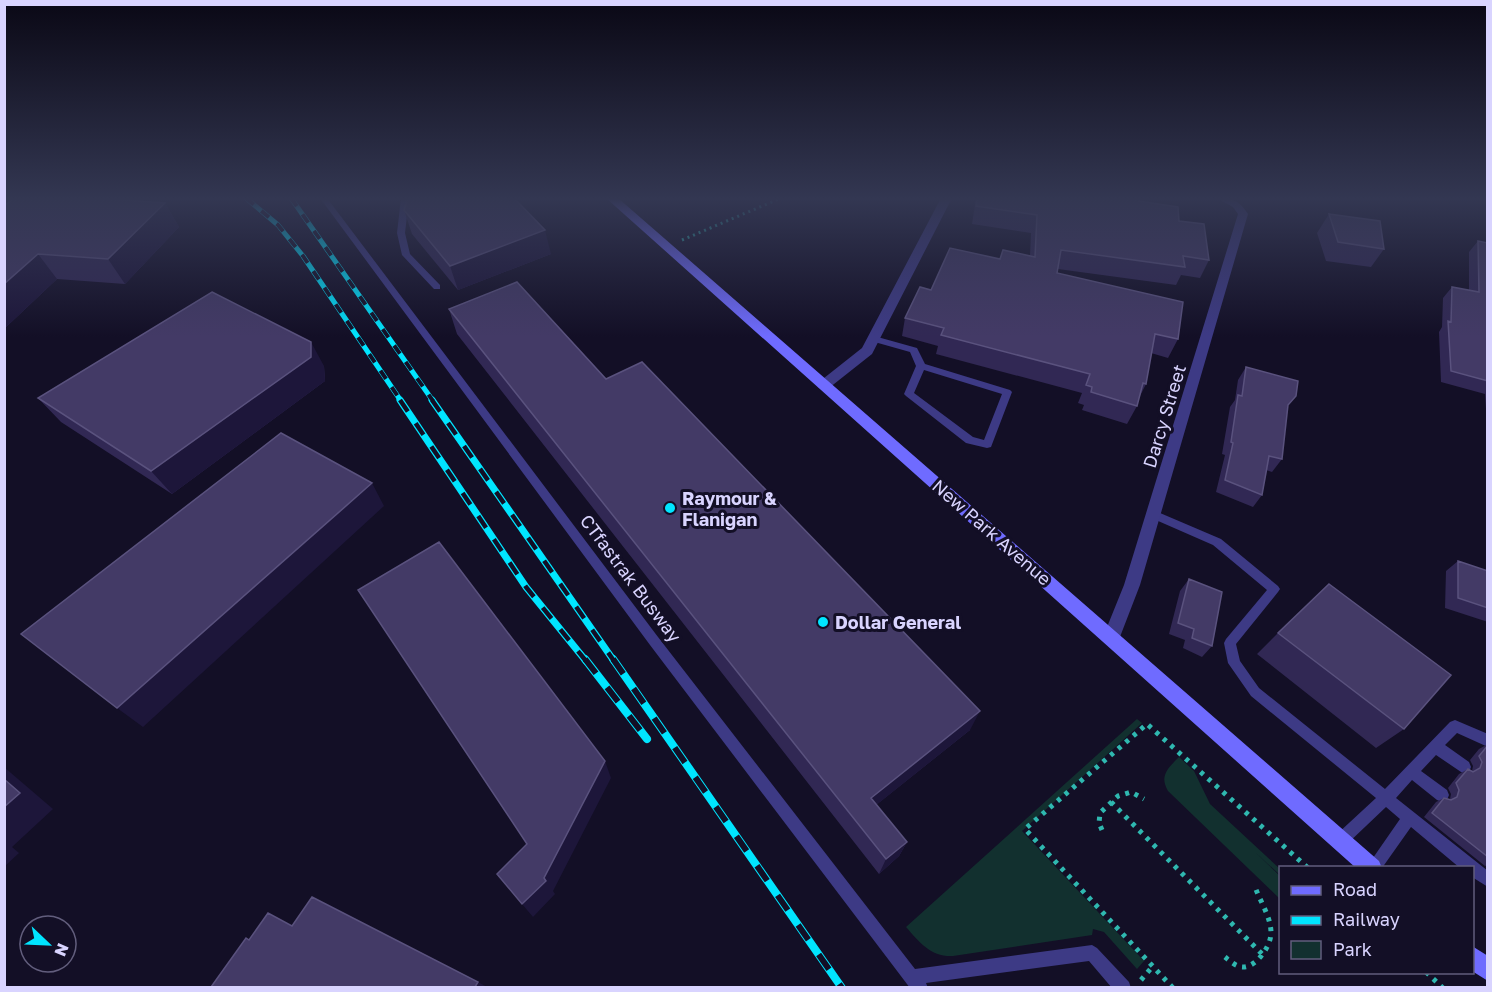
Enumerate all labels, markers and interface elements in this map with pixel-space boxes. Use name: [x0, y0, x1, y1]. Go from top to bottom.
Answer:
street label: Darcy Street: [1138, 362, 1190, 470]
street label: New Park Avenue: [928, 474, 1056, 590]
place label: Raymour & Flanigan: [682, 487, 777, 530]
marker: Raymour & Flanigan: [663, 501, 677, 515]
street label: CTfastrak Busway: [576, 510, 686, 646]
place label: Dollar General: [835, 611, 961, 633]
marker: Dollar General: [816, 615, 830, 629]
legend: [1279, 866, 1474, 974]
text: Road: [1333, 878, 1377, 900]
text: Railway: [1333, 908, 1400, 930]
north arrow: [18, 914, 78, 974]
text: Park: [1333, 938, 1372, 960]
text: N: [50, 940, 73, 959]

